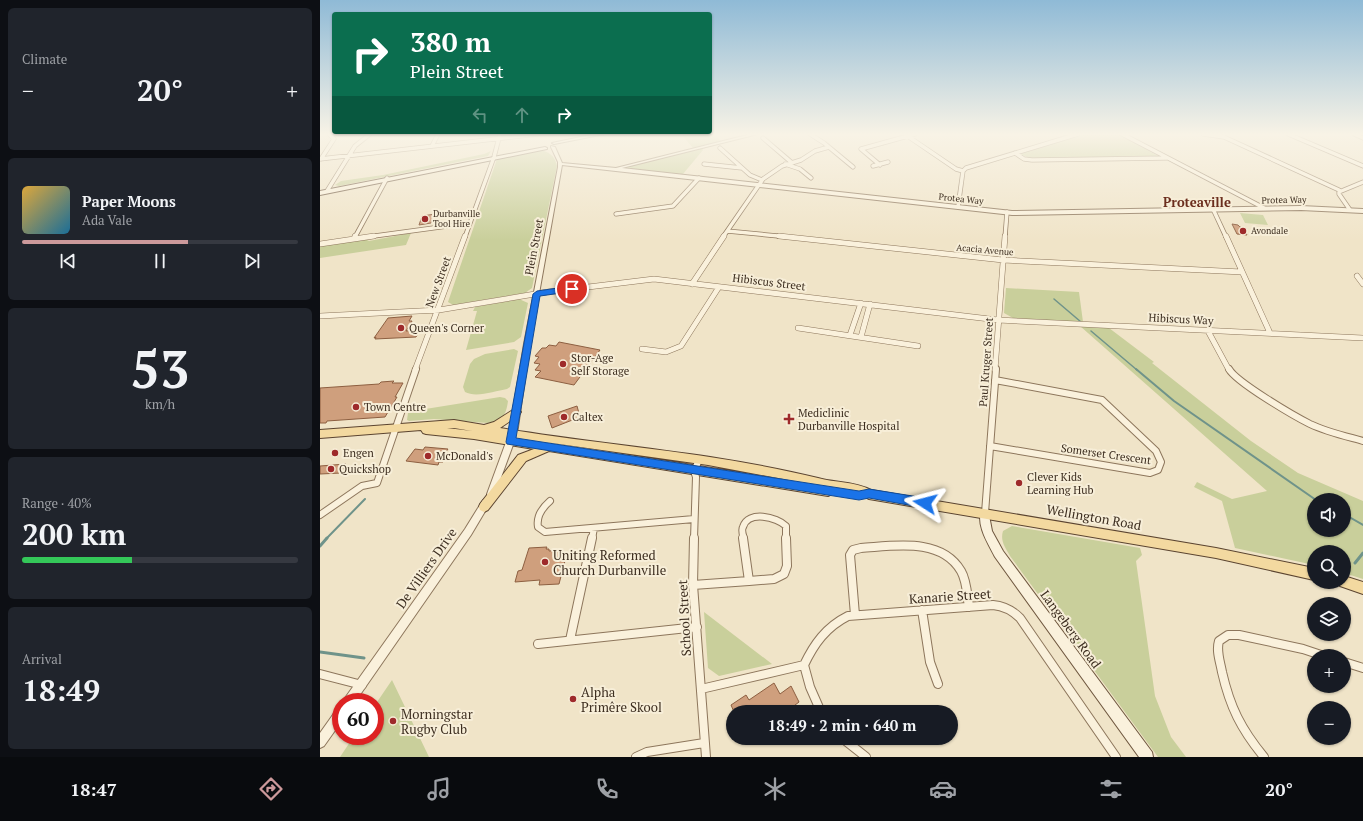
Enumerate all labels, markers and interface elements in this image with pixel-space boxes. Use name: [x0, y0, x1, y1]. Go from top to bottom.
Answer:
text: 380 m: [410, 23, 491, 60]
icon: right: [344, 28, 396, 80]
text: Climate: [22, 50, 67, 68]
text: Plein Street: [410, 59, 504, 83]
text: 20°: [137, 70, 183, 110]
text: −: [22, 76, 34, 105]
text: +: [286, 76, 298, 105]
icon: left: [469, 104, 491, 126]
icon: ahead: [511, 104, 533, 126]
icon: right: [553, 104, 575, 126]
text: Paper Moons: [82, 191, 176, 211]
street label: Protea Way: [938, 191, 985, 207]
district label: Proteaville: [1163, 193, 1231, 211]
street label: Protea Way: [1261, 194, 1307, 206]
place label: Durbanville Tool Hire: [433, 208, 480, 230]
text: Ada Vale: [82, 211, 132, 229]
marker: Durbanville Tool Hire: [420, 214, 430, 224]
street label: Plein Street: [522, 218, 546, 276]
place label: Avondale: [1251, 225, 1288, 237]
marker: Avondale: [1238, 226, 1248, 236]
street label: Acacia Avenue: [956, 242, 1015, 259]
icon: previous: [57, 250, 79, 272]
icon: pause: [149, 250, 171, 272]
icon: next: [241, 250, 263, 272]
street label: New Street: [422, 254, 454, 310]
street label: Hibiscus Street: [732, 271, 806, 293]
pin: [555, 272, 589, 306]
icon: arrive: [561, 278, 583, 300]
street label: Hibiscus Way: [1148, 310, 1214, 328]
street label: Paul Kruger Street: [976, 317, 996, 407]
place label: Queen's Corner: [409, 321, 485, 335]
marker: Queen's Corner: [396, 323, 406, 333]
text: 53: [131, 334, 189, 403]
place label: Stor-Age Self Storage: [571, 351, 630, 378]
marker: Stor-Age Self Storage: [558, 359, 568, 369]
text: km/h: [145, 395, 175, 413]
place label: Town Centre: [364, 400, 426, 414]
marker: Town Centre: [351, 402, 361, 412]
place label: Mediclinic Durbanville Hospital: [798, 406, 899, 433]
place label: Caltex: [572, 410, 603, 424]
marker: Caltex: [559, 412, 569, 422]
marker: Mediclinic Durbanville Hospital: [783, 413, 795, 425]
street label: Somerset Crescent: [1060, 441, 1152, 467]
place label: Engen: [343, 446, 374, 460]
marker: Engen: [330, 448, 340, 458]
place label: McDonald's: [436, 449, 493, 463]
marker: McDonald's: [423, 451, 433, 461]
place label: Quickshop: [339, 462, 391, 476]
marker: Quickshop: [326, 464, 336, 474]
place label: Clever Kids Learning Hub: [1027, 470, 1094, 497]
marker: Clever Kids Learning Hub: [1014, 478, 1024, 488]
position arrow: [904, 482, 946, 524]
map controls: [1307, 493, 1351, 745]
button: sound: [1307, 493, 1351, 537]
text: Range · 40%: [22, 494, 92, 512]
street label: Wellington Road: [1045, 500, 1143, 534]
text: 200 km: [22, 514, 126, 554]
street label: De Villiers Drive: [392, 524, 460, 612]
button: search: [1307, 545, 1351, 589]
place label: Uniting Reformed Church Durbanville: [553, 546, 666, 579]
marker: Uniting Reformed Church Durbanville: [540, 557, 550, 567]
street label: School Street: [673, 579, 695, 657]
street label: Kanarie Street: [908, 584, 992, 608]
street label: Langeberg Road: [1037, 586, 1105, 672]
button: layers: [1307, 597, 1351, 641]
button: +: [1307, 649, 1351, 693]
text: Arrival: [22, 650, 62, 668]
text: 18:49: [22, 670, 100, 710]
place label: Alpha Primêre Skool: [581, 683, 662, 716]
speed limit sign: 60: [332, 693, 384, 745]
marker: Alpha Primêre Skool: [568, 694, 578, 704]
button: −: [1307, 701, 1351, 745]
place label: Morningstar Rugby Club: [401, 705, 473, 738]
text: 18:49 · 2 min · 640 m: [768, 715, 916, 735]
marker: Morningstar Rugby Club: [388, 716, 398, 726]
icon: directions: [257, 775, 285, 803]
icon: music: [425, 775, 453, 803]
icon: phone: [593, 775, 621, 803]
icon: climate: [761, 775, 789, 803]
icon: car: [929, 775, 957, 803]
icon: filters: [1097, 775, 1125, 803]
text: 18:47: [70, 777, 117, 801]
text: 20°: [1265, 777, 1293, 801]

